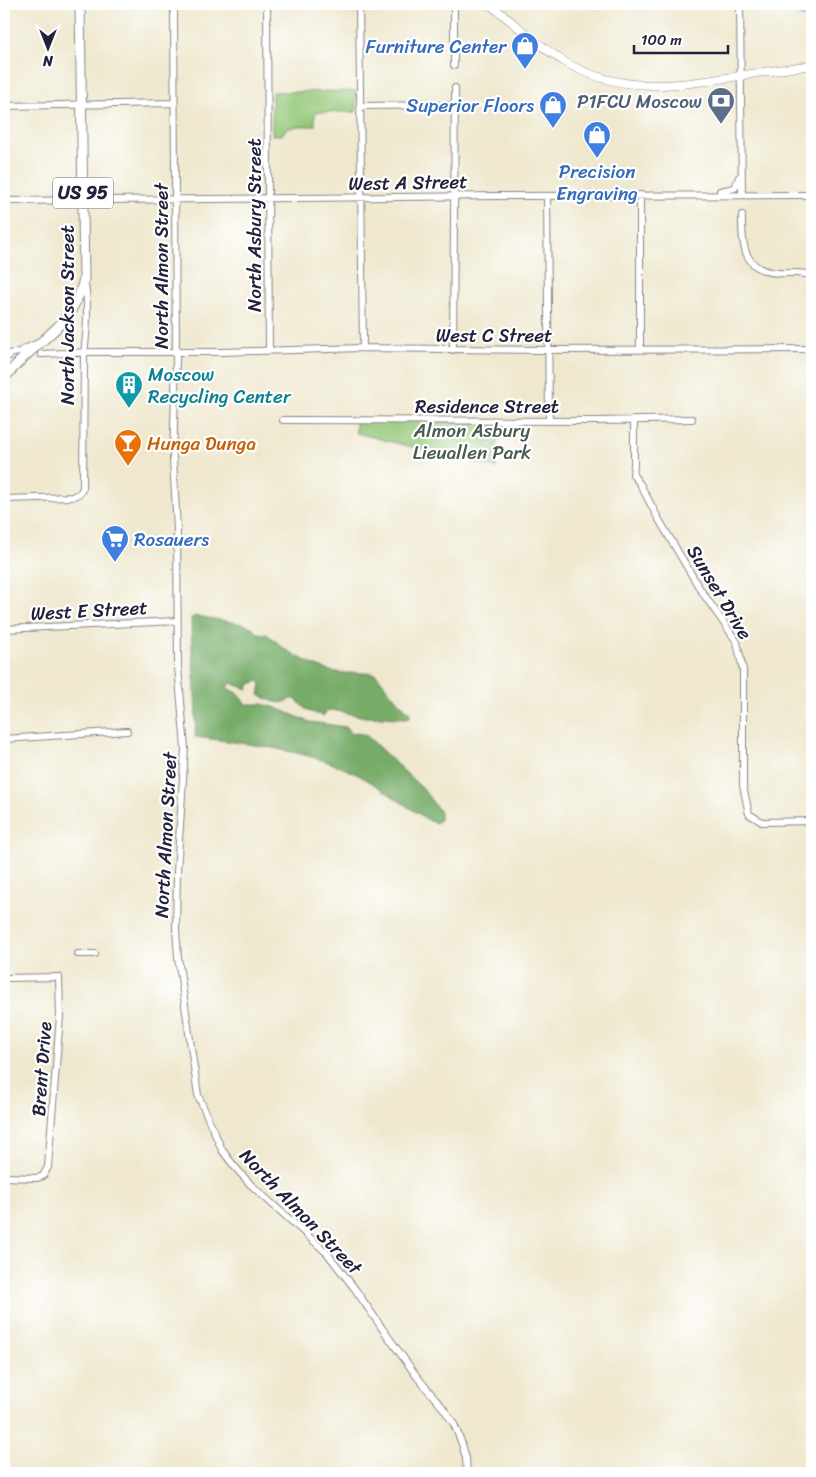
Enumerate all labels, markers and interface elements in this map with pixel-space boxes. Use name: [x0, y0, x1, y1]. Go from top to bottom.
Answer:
north arrow: [22, 22, 72, 72]
scale bar: [634, 22, 727, 54]
text: 100 m: [641, 27, 682, 53]
place label: Furniture Center: [365, 30, 507, 63]
shop icon: Furniture Center: [510, 31, 540, 70]
text: N: [43, 48, 54, 73]
place label: P1FCU Moscow: [577, 85, 702, 118]
bank icon: P1FCU Moscow: [706, 86, 736, 125]
place label: Superior Floors: [406, 89, 534, 122]
shop icon: Superior Floors: [538, 90, 568, 129]
shop icon: Precision Engraving: [582, 120, 612, 159]
street label: North Asbury Street: [238, 138, 271, 312]
place label: Precision Engraving: [556, 155, 638, 210]
street label: West A Street: [348, 165, 468, 200]
road number: US 95: [53, 178, 113, 208]
street label: North Almon Street: [145, 182, 178, 349]
street label: North Jackson Street: [51, 225, 84, 405]
street label: West C Street: [436, 319, 552, 352]
place label: Moscow Recycling Center: [148, 358, 292, 413]
building icon: Moscow Recycling Center: [114, 370, 144, 409]
street label: Residence Street: [415, 390, 559, 423]
park label: Almon Asbury Lieuallen Park: [413, 414, 531, 469]
place label: Hunga Dunga: [147, 427, 256, 460]
bar icon: Hunga Dunga: [113, 428, 143, 467]
place label: Rosauers: [134, 523, 209, 556]
supermarket icon: Rosauers: [100, 524, 130, 563]
street label: Sunset Drive: [678, 538, 761, 647]
street label: West E Street: [30, 591, 148, 630]
street label: North Almon Street: [145, 750, 186, 919]
street label: Brent Drive: [22, 1021, 61, 1117]
street label: North Almon Street: [231, 1140, 371, 1283]

